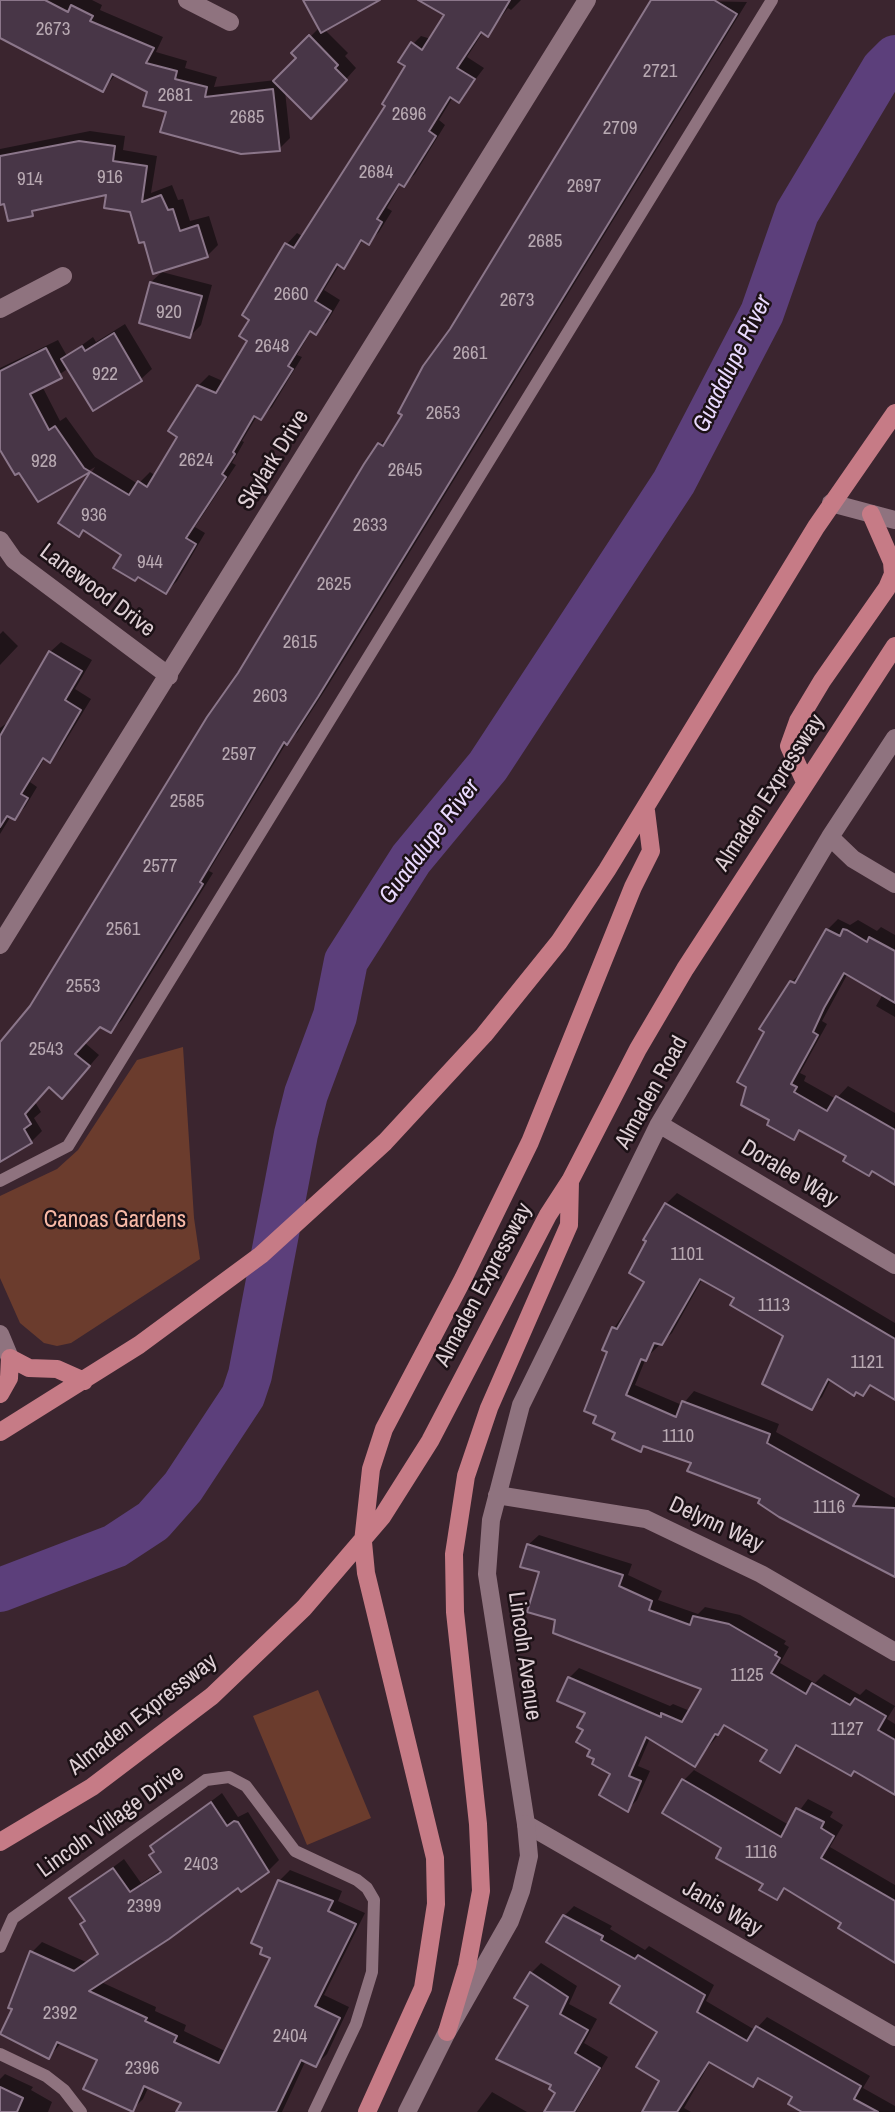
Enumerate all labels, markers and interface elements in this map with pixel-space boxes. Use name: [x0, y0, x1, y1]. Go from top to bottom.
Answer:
house number: 2673: [36, 19, 70, 41]
house number: 2721: [643, 61, 677, 83]
house number: 2681: [158, 85, 192, 107]
house number: 2696: [392, 104, 426, 126]
house number: 2685: [230, 107, 264, 129]
house number: 2709: [603, 118, 637, 140]
house number: 2684: [359, 162, 393, 184]
house number: 916: [97, 167, 123, 189]
house number: 914: [17, 169, 43, 191]
house number: 2697: [567, 176, 601, 198]
house number: 2685: [528, 231, 562, 253]
house number: 2660: [274, 284, 308, 306]
house number: 2673: [500, 290, 534, 312]
water label: Guadalupe River: [687, 291, 779, 437]
house number: 920: [156, 302, 182, 324]
house number: 2648: [255, 336, 289, 358]
house number: 2661: [453, 343, 487, 365]
house number: 922: [92, 364, 118, 386]
house number: 2653: [426, 403, 460, 425]
street label: Skylark Drive: [233, 405, 315, 515]
house number: 2624: [179, 450, 213, 472]
house number: 928: [31, 451, 57, 473]
house number: 2645: [388, 460, 422, 482]
house number: 936: [81, 505, 107, 527]
house number: 2633: [353, 515, 387, 537]
street label: Lanewood Drive: [34, 539, 160, 643]
house number: 944: [137, 552, 163, 574]
house number: 2625: [317, 574, 351, 596]
house number: 2615: [283, 632, 317, 654]
house number: 2603: [253, 686, 287, 708]
street label: Almaden Expressway: [709, 709, 831, 877]
house number: 2597: [222, 744, 256, 766]
water label: Guadalupe River: [374, 774, 486, 910]
house number: 2585: [170, 791, 204, 813]
house number: 2577: [143, 856, 177, 878]
house number: 2561: [106, 919, 140, 941]
house number: 2553: [66, 976, 100, 998]
street label: Almaden Road: [610, 1032, 694, 1154]
house number: 2543: [29, 1039, 63, 1061]
street label: Doralee Way: [735, 1134, 843, 1214]
street label: Almaden Expressway: [429, 1198, 539, 1372]
park label: Canoas Gardens: [44, 1207, 186, 1235]
house number: 1101: [670, 1244, 704, 1266]
house number: 1113: [758, 1295, 790, 1317]
house number: 1121: [850, 1352, 884, 1374]
house number: 1110: [662, 1426, 694, 1448]
street label: Delynn Way: [664, 1491, 768, 1559]
house number: 1116: [813, 1497, 845, 1519]
street label: Lincoln Avenue: [501, 1590, 547, 1722]
street label: Almaden Expressway: [63, 1648, 223, 1782]
house number: 1125: [730, 1665, 764, 1687]
house number: 1127: [830, 1719, 864, 1741]
street label: Lincoln Village Drive: [33, 1760, 189, 1884]
house number: 1116: [745, 1842, 777, 1864]
house number: 2403: [184, 1854, 218, 1876]
street label: Janis Way: [677, 1875, 767, 1943]
house number: 2399: [127, 1896, 161, 1918]
house number: 2392: [43, 2003, 77, 2025]
house number: 2404: [273, 2026, 307, 2048]
house number: 2396: [125, 2058, 159, 2080]

